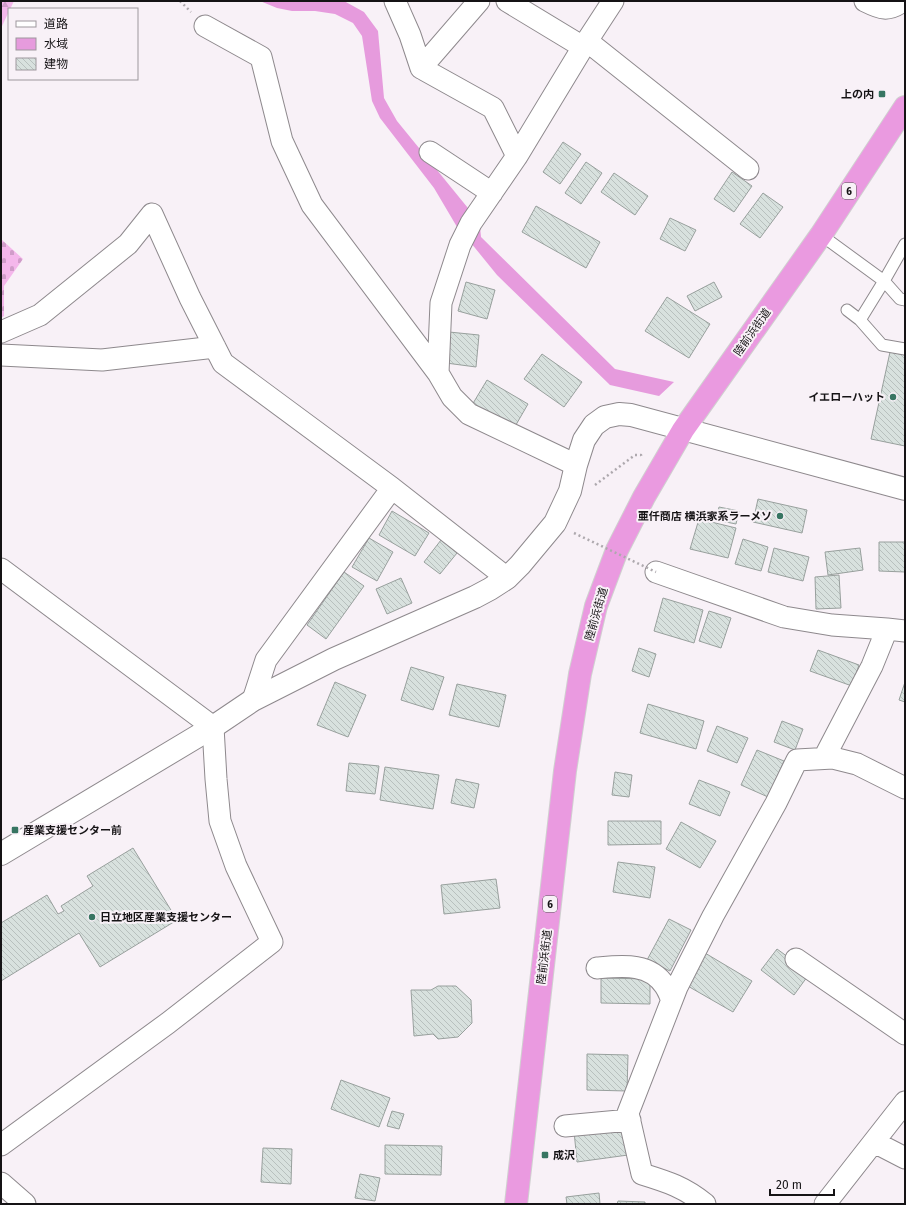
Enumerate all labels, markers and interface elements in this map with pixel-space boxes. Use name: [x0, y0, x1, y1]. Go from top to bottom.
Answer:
legend: [8, 8, 138, 80]
text: 道路: [44, 17, 68, 31]
text: 水域: [44, 37, 68, 51]
text: 建物: [44, 57, 68, 71]
place label: 上の内: [841, 88, 874, 101]
marker: 上の内: [877, 89, 887, 99]
road number: 6: [842, 183, 856, 199]
street label: 陸前浜街道: [731, 306, 774, 359]
place label: イエローハット: [808, 391, 885, 404]
marker: イエローハット: [888, 392, 898, 402]
place label: 亜仟商店 横浜家系ラーメソ: [638, 510, 772, 523]
marker: 亜仟商店 横浜家系ラーメソ: [775, 511, 785, 521]
street label: 陸前浜街道: [583, 586, 610, 642]
place label: 産業支援センター前: [23, 824, 122, 837]
marker: 産業支援センター前: [10, 825, 20, 835]
road number: 6: [543, 896, 557, 912]
place label: 日立地区産業支援センター: [100, 911, 232, 924]
marker: 日立地区産業支援センター: [87, 912, 97, 922]
street label: 陸前浜街道: [535, 929, 554, 985]
place label: 成沢: [553, 1149, 575, 1162]
marker: 成沢: [540, 1150, 550, 1160]
scale bar: [770, 1171, 834, 1197]
text: 20 m: [776, 1178, 802, 1192]

